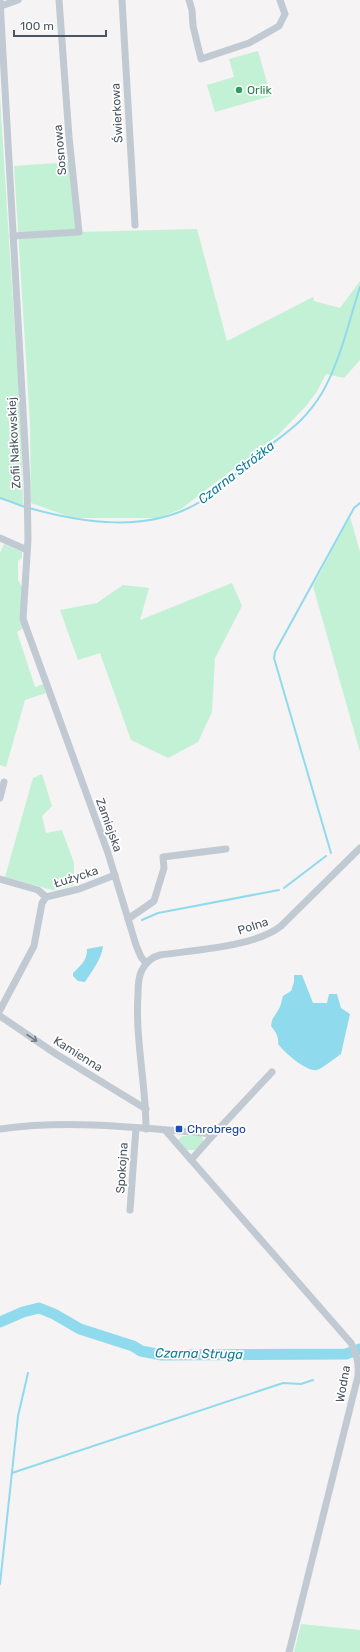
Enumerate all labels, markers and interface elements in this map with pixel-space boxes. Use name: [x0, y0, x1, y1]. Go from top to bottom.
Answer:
scale bar: [14, 12, 106, 38]
text: 100 m: [20, 19, 54, 33]
street label: Świerkowa: [108, 83, 126, 143]
place label: Orlik: [247, 83, 273, 97]
marker: Orlik: [234, 85, 244, 95]
street label: Sosnowa: [51, 124, 69, 176]
street label: Zofii Nałkowskiej: [5, 397, 23, 489]
water label: Czarna Stróżka: [195, 438, 278, 507]
street label: Zamiejska: [93, 796, 125, 854]
street label: Łużycka: [52, 863, 100, 891]
street label: Polna: [236, 915, 270, 937]
street label: Kamienna: [51, 1033, 105, 1075]
one-way arrow: [27, 1034, 38, 1042]
place label: Chrobrego: [187, 1122, 246, 1136]
marker: Chrobrego: [174, 1124, 184, 1134]
street label: Spokojna: [113, 1142, 131, 1194]
water label: Czarna Struga: [155, 1345, 243, 1363]
street label: Wodna: [333, 1364, 353, 1404]

